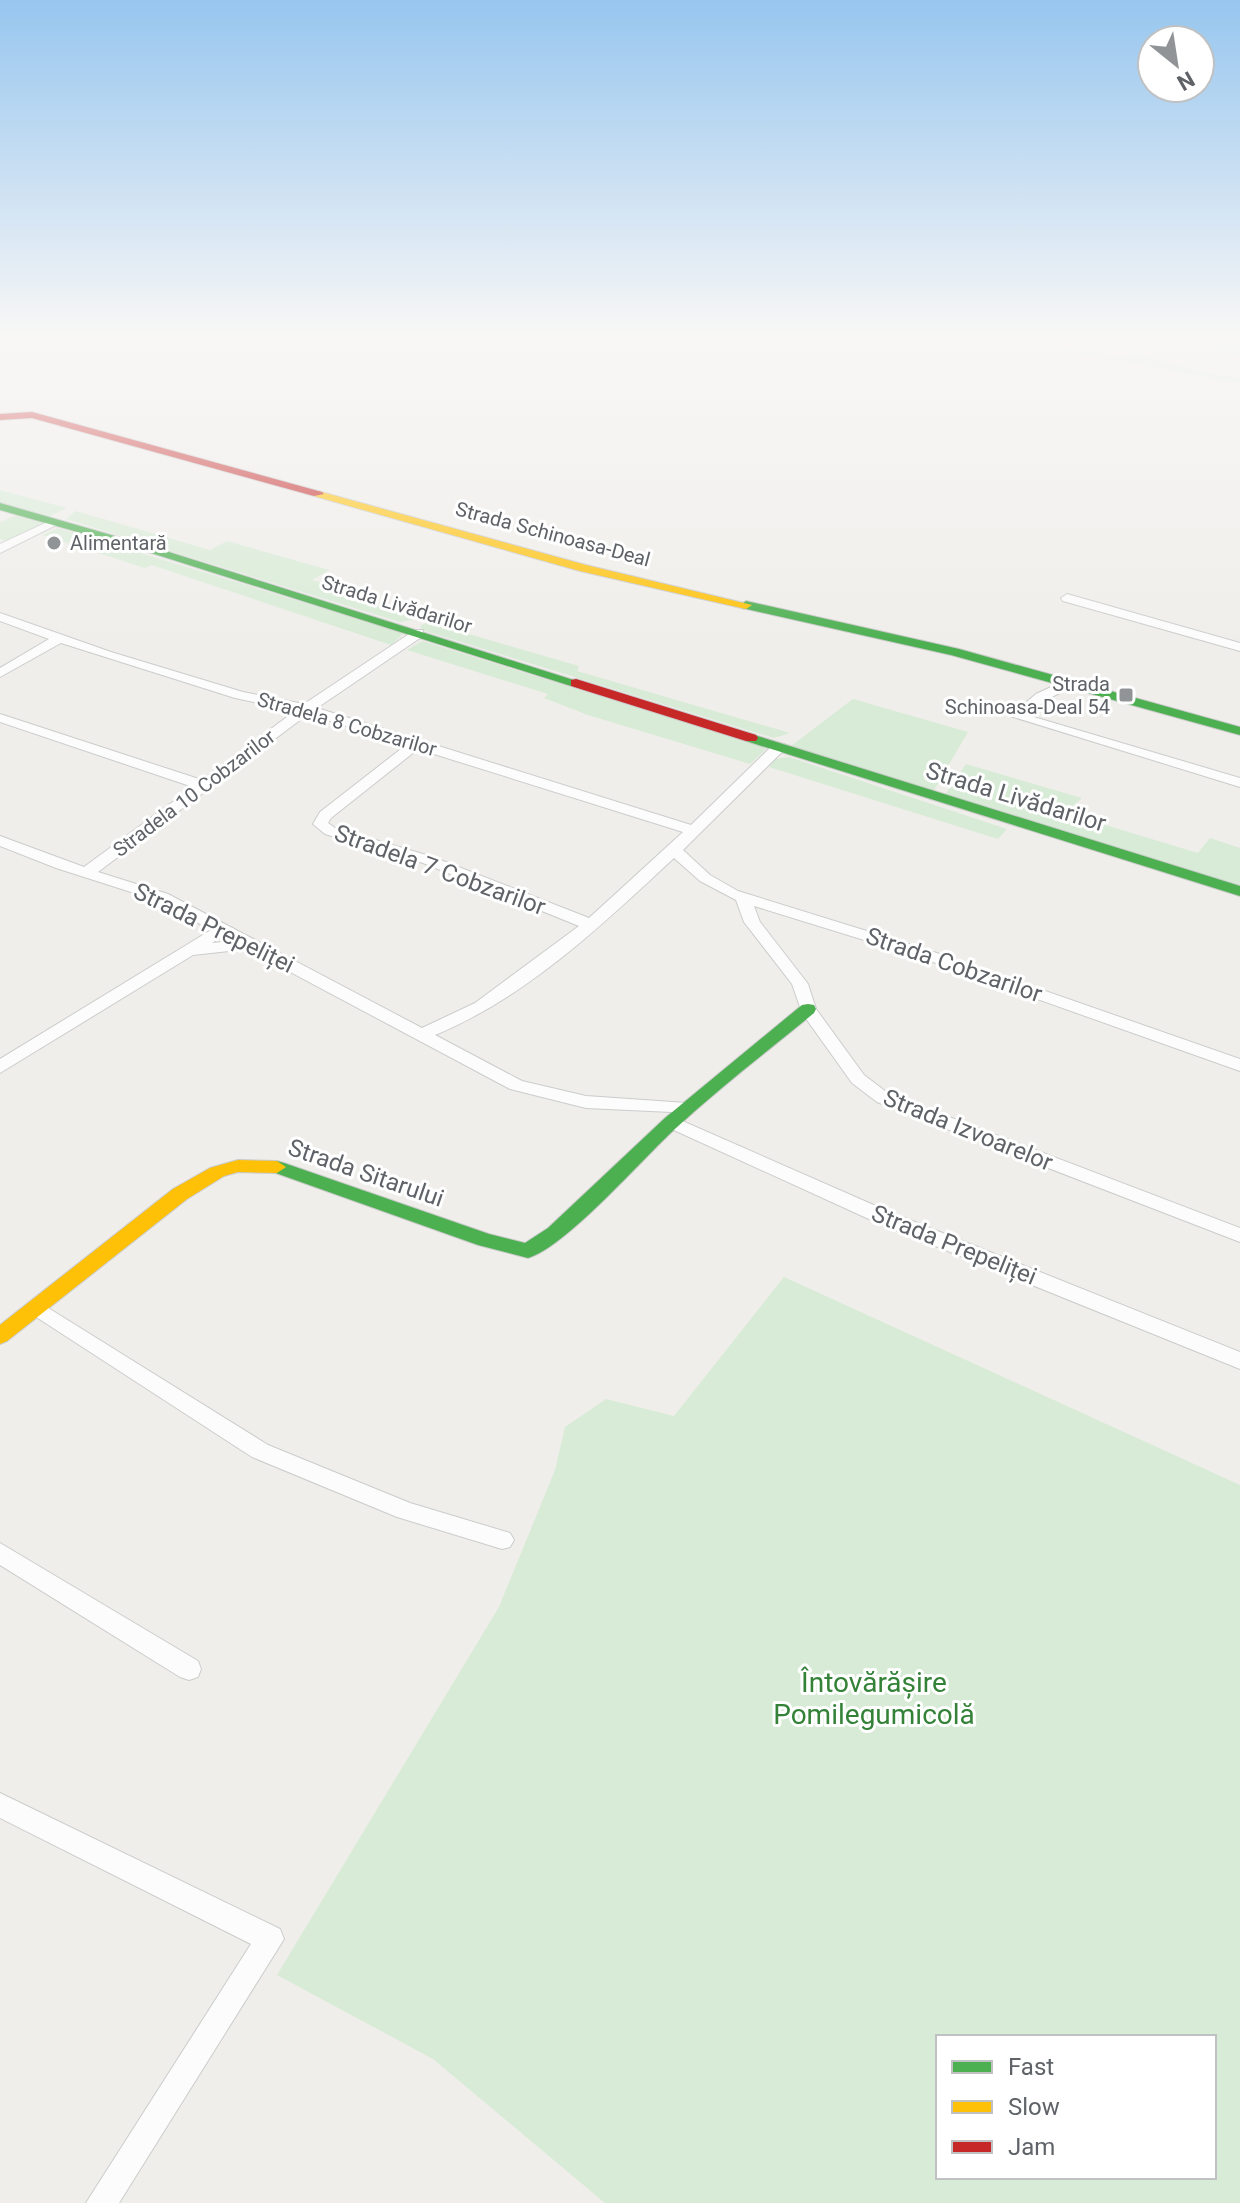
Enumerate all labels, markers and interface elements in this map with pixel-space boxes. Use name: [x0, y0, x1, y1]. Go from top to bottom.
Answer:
north arrow: [1136, 24, 1216, 104]
text: N: [1173, 66, 1199, 96]
street label: Strada Schinoasa-Deal: [453, 496, 653, 572]
place label: Alimentară: [70, 531, 167, 555]
marker: Alimentară: [45, 534, 63, 552]
street label: Strada Livădarilor: [319, 570, 475, 638]
place label: Strada Schinoasa-Deal 54: [945, 672, 1110, 719]
marker: Strada Schinoasa-Deal 54: [1117, 686, 1135, 704]
street label: Stradela 8 Cobzarilor: [255, 687, 440, 761]
street label: Stradela 10 Cobzarilor: [108, 724, 280, 862]
street label: Strada Livădarilor: [923, 756, 1109, 838]
street label: Stradela 7 Cobzarilor: [331, 819, 549, 921]
street label: Strada Prepeliței: [129, 877, 299, 979]
street label: Strada Cobzarilor: [862, 922, 1046, 1008]
street label: Strada Izvoarelor: [879, 1083, 1057, 1177]
street label: Strada Sitarului: [285, 1133, 447, 1213]
street label: Strada Prepeliței: [867, 1199, 1041, 1291]
park label: Întovărășire Pomilegumicolă: [773, 1666, 975, 1731]
legend: [936, 2035, 1216, 2179]
text: Fast: [1008, 2053, 1054, 2081]
text: Slow: [1008, 2093, 1060, 2121]
text: Jam: [1008, 2133, 1055, 2161]

